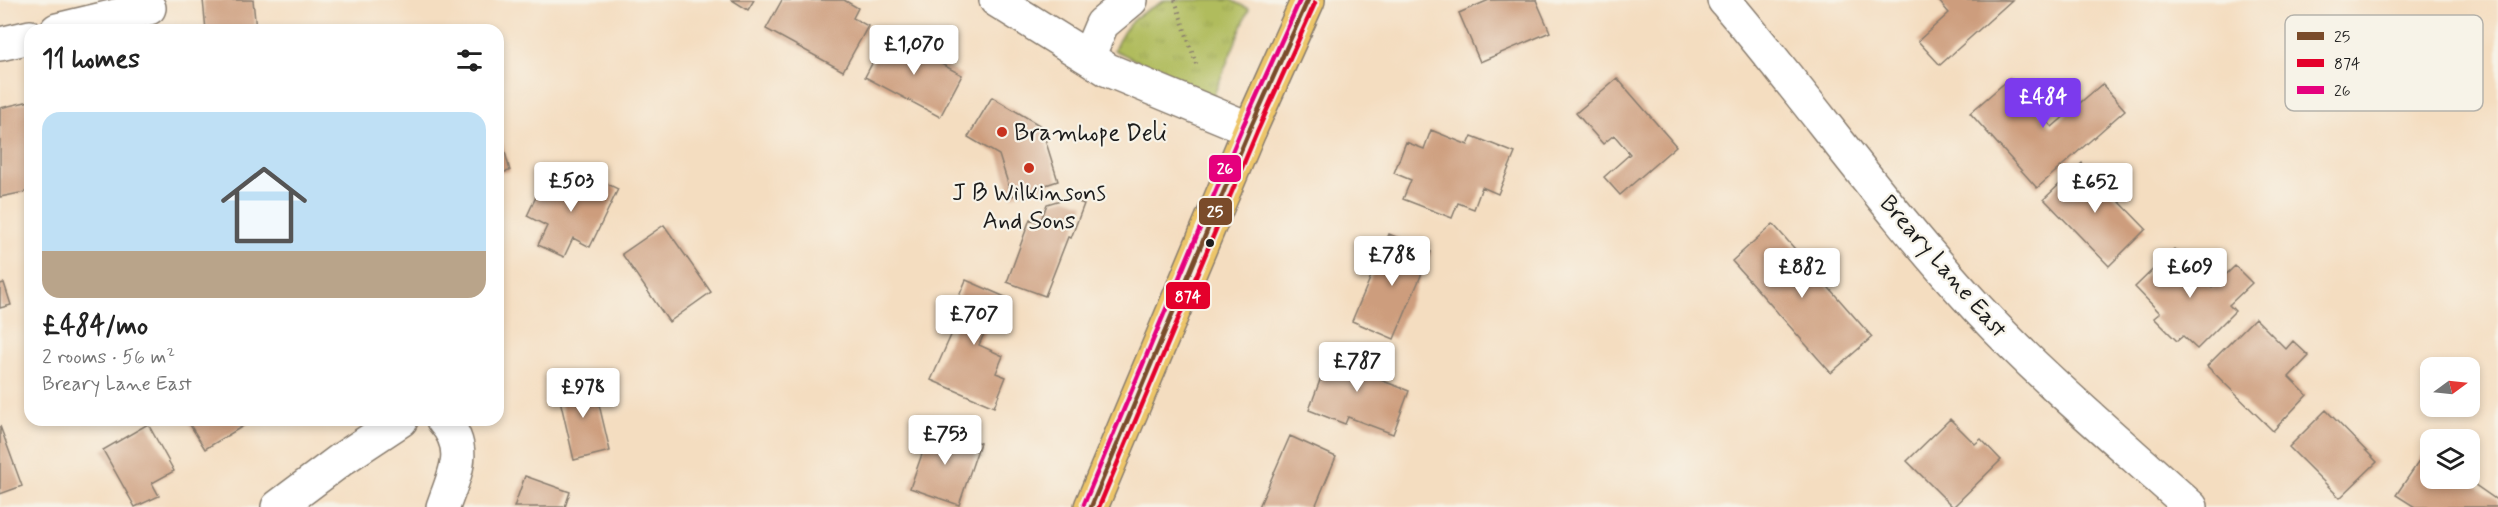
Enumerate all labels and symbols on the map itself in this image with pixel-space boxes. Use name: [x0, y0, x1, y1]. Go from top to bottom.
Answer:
legend: [2285, 15, 2483, 111]
pin: £1,070: [865, 25, 963, 76]
text: 25: [2334, 27, 2350, 48]
text: 874: [2334, 54, 2361, 75]
pin: £484: [2007, 78, 2079, 129]
text: 26: [2334, 81, 2351, 102]
place label: Bramhope Deli: [1014, 118, 1167, 149]
marker: Bramhope Deli: [995, 125, 1009, 139]
line badge: 26: [1208, 154, 1242, 183]
text: 26: [1217, 159, 1233, 180]
marker: J B Wilkinsons And Sons: [1022, 161, 1036, 175]
pin: £503: [535, 162, 607, 213]
pin: £652: [2059, 163, 2131, 214]
place label: J B Wilkinsons And Sons: [952, 178, 1106, 237]
street label: Breary Lane East: [1872, 189, 2014, 345]
line badge: 25: [1198, 197, 1233, 226]
text: 25: [1207, 202, 1224, 223]
pin: £788: [1356, 236, 1428, 287]
unlabelled marker: [1204, 237, 1216, 249]
pin: £882: [1766, 248, 1838, 299]
pin: £609: [2154, 248, 2226, 299]
line badge: 874: [1165, 281, 1211, 310]
text: 874: [1175, 287, 1202, 308]
pin: £707: [938, 295, 1010, 346]
pin: £787: [1321, 342, 1393, 393]
north arrow: [2420, 357, 2480, 417]
pin: £978: [547, 368, 619, 419]
pin: £753: [909, 415, 981, 466]

